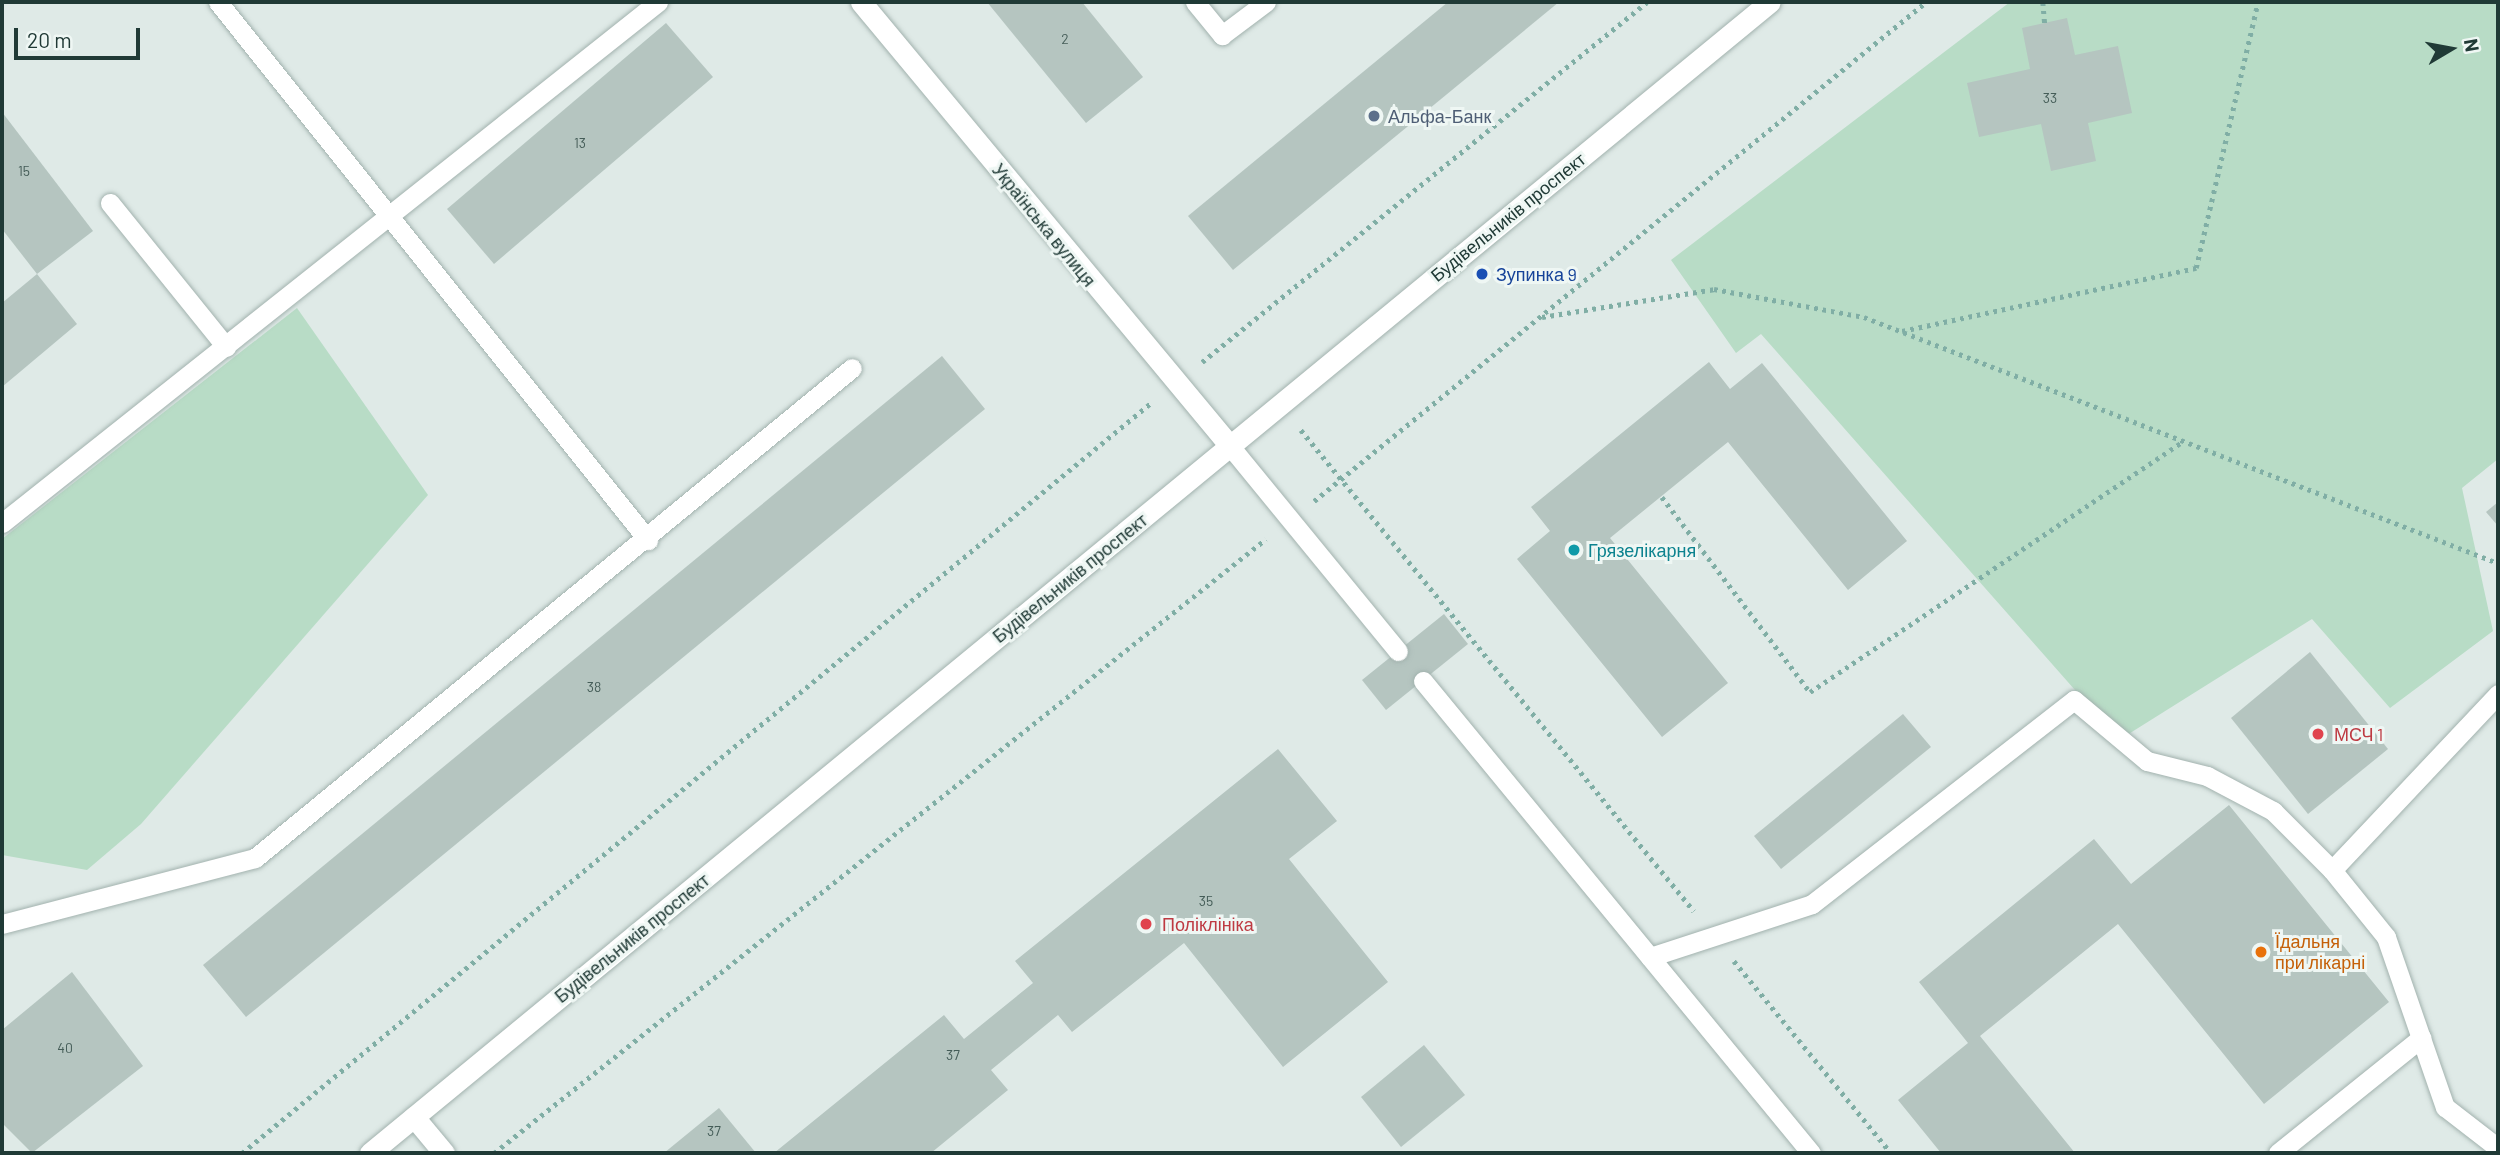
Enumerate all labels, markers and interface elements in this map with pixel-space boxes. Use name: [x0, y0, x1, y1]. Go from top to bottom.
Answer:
scale bar: [18, 14, 144, 58]
north arrow: [2416, 14, 2486, 84]
text: 20 m: [27, 27, 72, 52]
house number: 2: [1061, 31, 1069, 47]
text: N: [2460, 37, 2485, 53]
house number: 33: [2043, 90, 2057, 106]
place label: Альфа-Банк: [1388, 105, 1491, 127]
marker: Альфа-Банк: [1366, 108, 1382, 124]
house number: 13: [574, 135, 586, 151]
street label: Будівельників проспект: [1426, 148, 1590, 286]
street label: Українська вулиця: [988, 159, 1100, 291]
house number: 15: [18, 163, 30, 179]
place label: Зупинка 9: [1496, 263, 1577, 285]
marker: Зупинка 9: [1474, 266, 1490, 282]
street label: Будівельників проспект: [988, 509, 1152, 647]
place label: Грязелікарня: [1588, 539, 1696, 561]
marker: Грязелікарня: [1566, 542, 1582, 558]
house number: 38: [587, 679, 601, 695]
place label: МСЧ 1: [2334, 723, 2383, 745]
marker: МСЧ 1: [2308, 724, 2328, 744]
street label: Будівельників проспект: [550, 869, 714, 1007]
house number: 35: [1199, 893, 1213, 909]
place label: Поліклініка: [1162, 913, 1254, 935]
marker: Поліклініка: [1136, 914, 1156, 934]
place label: Їдальня при лікарні: [2275, 931, 2365, 974]
marker: Їдальня при лікарні: [2253, 944, 2269, 960]
house number: 40: [57, 1040, 73, 1056]
house number: 37: [946, 1047, 960, 1063]
house number: 37: [707, 1123, 721, 1139]

